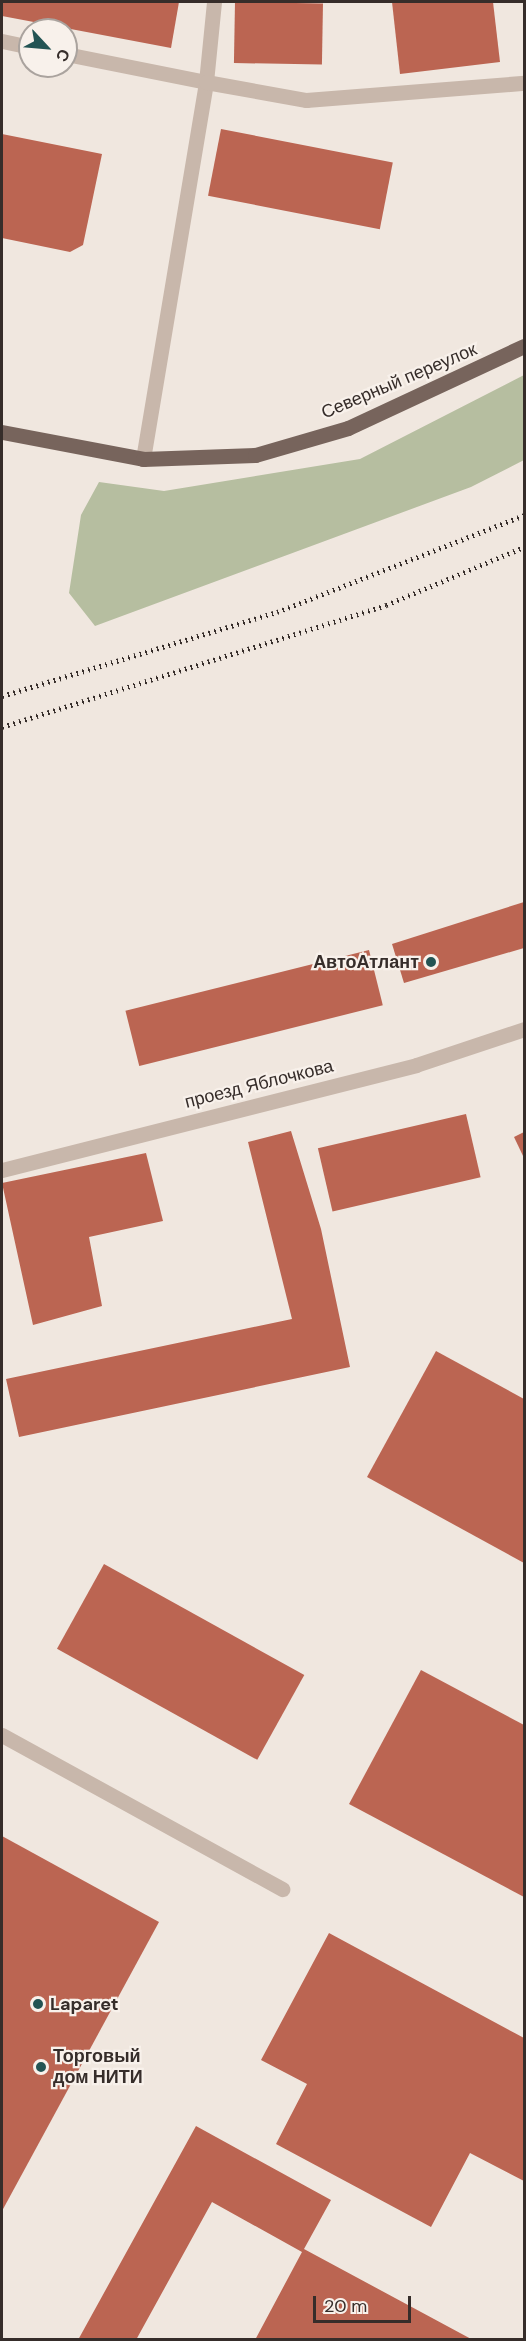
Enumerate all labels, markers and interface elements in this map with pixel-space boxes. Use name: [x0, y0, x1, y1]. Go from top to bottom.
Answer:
north arrow: [18, 18, 78, 78]
text: С: [51, 45, 75, 65]
street label: Северный переулок: [318, 338, 480, 424]
place label: АвтоАтлант: [313, 951, 419, 973]
marker: АвтоАтлант: [424, 955, 438, 969]
street label: проезд Яблочкова: [183, 1055, 335, 1113]
place label: Laparet: [50, 1993, 119, 2015]
marker: Laparet: [31, 1997, 45, 2011]
place label: Торговый дом НИТИ: [53, 2046, 143, 2088]
marker: Торговый дом НИТИ: [34, 2060, 48, 2074]
scale bar: [316, 2284, 414, 2322]
text: 20 m: [324, 2294, 367, 2318]

